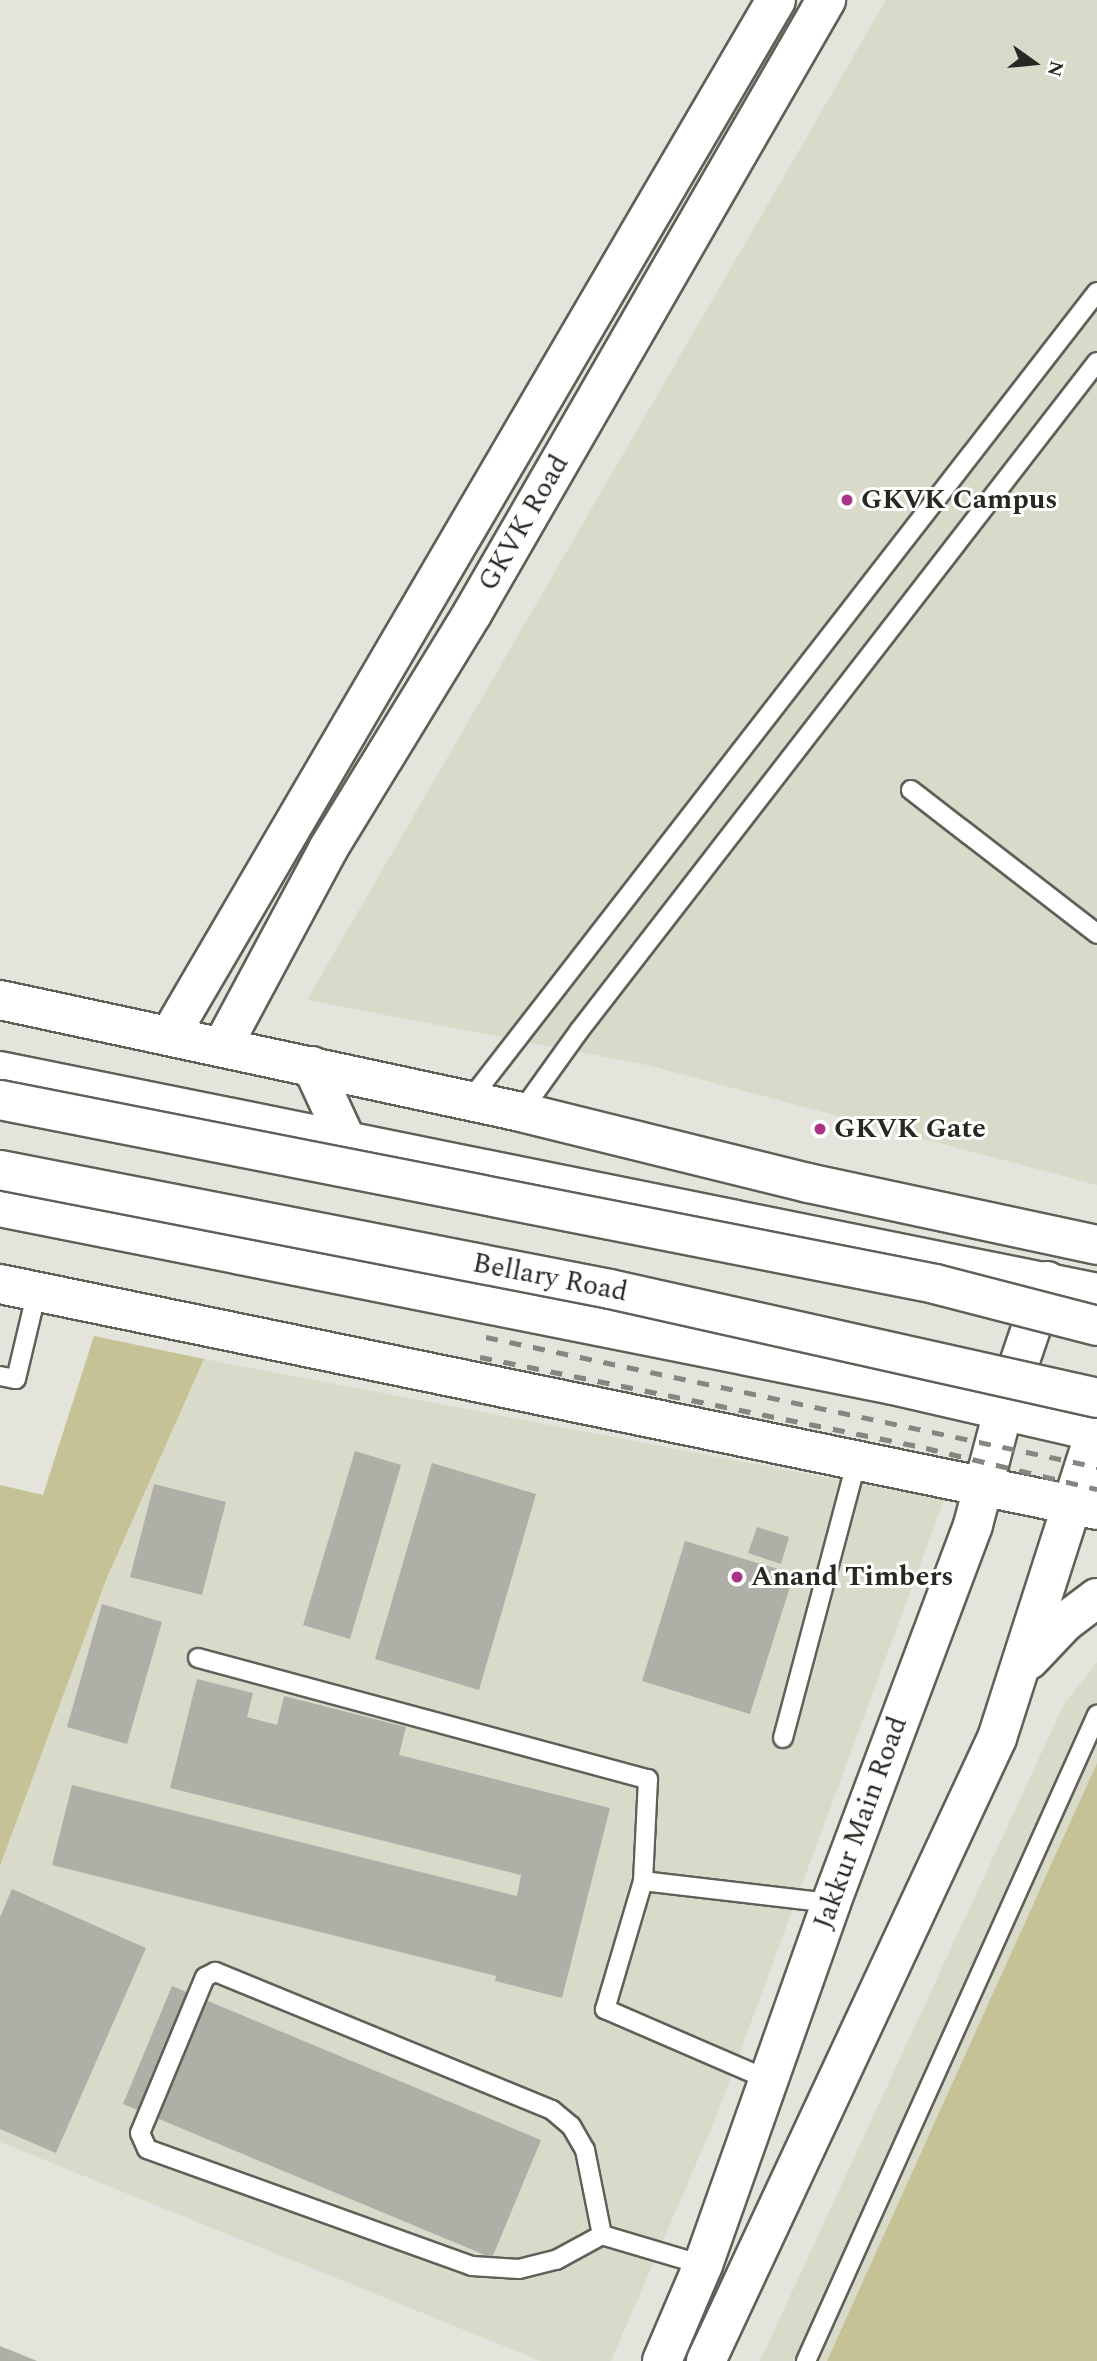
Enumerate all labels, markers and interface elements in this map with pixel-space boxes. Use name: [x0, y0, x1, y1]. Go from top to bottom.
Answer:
north arrow: [999, 28, 1069, 98]
text: N: [1039, 57, 1071, 80]
street label: GKVK Road: [472, 449, 576, 597]
place label: GKVK Campus: [861, 483, 1058, 517]
marker: GKVK Campus: [839, 492, 855, 508]
place label: GKVK Gate: [834, 1112, 986, 1146]
marker: GKVK Gate: [812, 1121, 828, 1137]
street label: Bellary Road: [470, 1247, 630, 1309]
place label: Anand Timbers: [751, 1560, 954, 1594]
marker: Anand Timbers: [729, 1569, 745, 1585]
street label: Jakkur Main Road: [807, 1712, 915, 1934]

